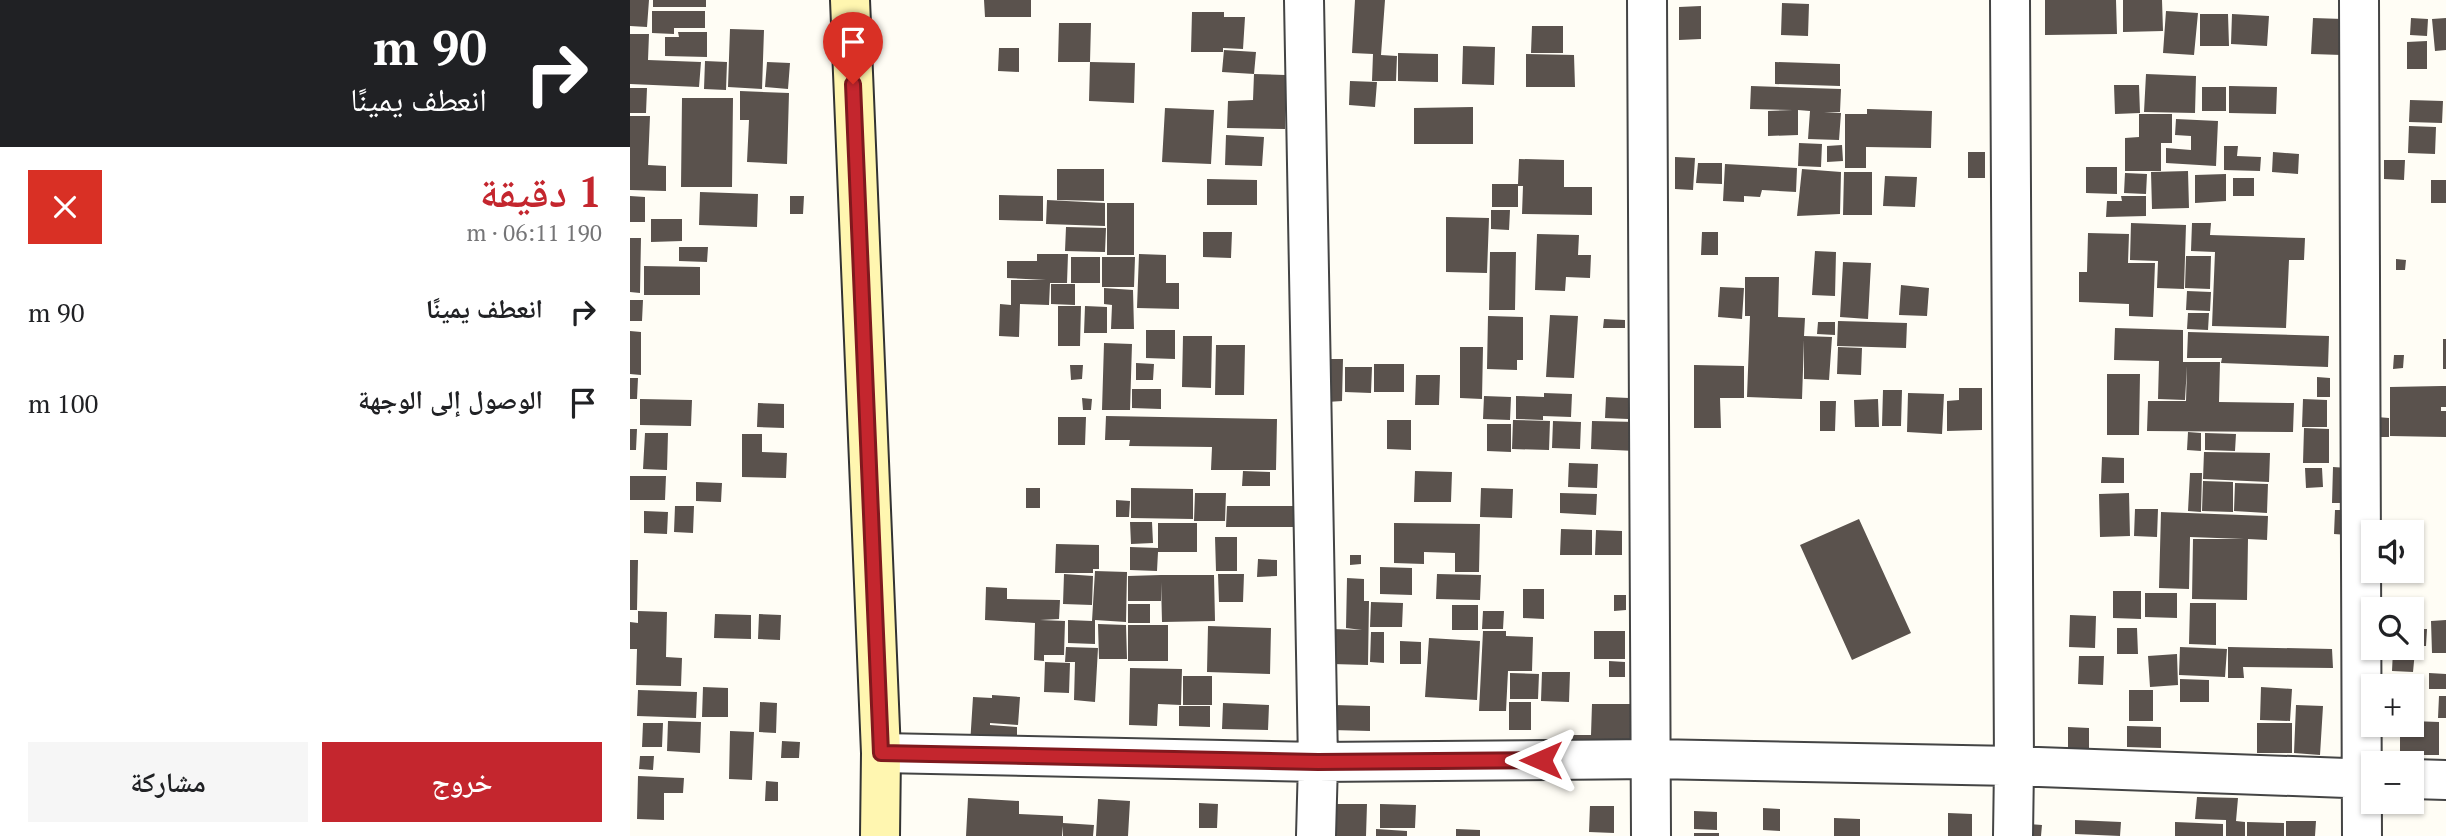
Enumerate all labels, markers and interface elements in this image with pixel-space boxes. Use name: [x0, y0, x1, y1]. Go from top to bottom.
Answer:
pin: [823, 12.0, 883, 84]
text: 90 m: [373, 14, 487, 79]
icon: arrive: [834, 23, 872, 61]
icon: right: [511, 28, 602, 119]
text: انعطف يمينًا: [350, 78, 487, 120]
text: 1 دقيقة: [480, 163, 602, 219]
button: close: [28, 170, 102, 244]
text: 190 m · 06:11: [467, 217, 602, 248]
text: انعطف يمينًا: [426, 291, 543, 325]
icon: right: [564, 293, 602, 331]
text: 90 m: [28, 295, 85, 329]
text: الوصول إلى الوجهة: [358, 382, 543, 416]
icon: arrive: [564, 384, 602, 422]
text: 100 m: [28, 386, 98, 420]
map controls: [2361, 520, 2424, 814]
button: sound: [2361, 520, 2424, 583]
button: search: [2361, 597, 2424, 660]
button: +: [2361, 674, 2424, 737]
position arrow: [1504, 723, 1578, 797]
button: مشاركة: [28, 742, 308, 822]
button: خروج: [322, 742, 602, 822]
button: −: [2361, 751, 2424, 814]

